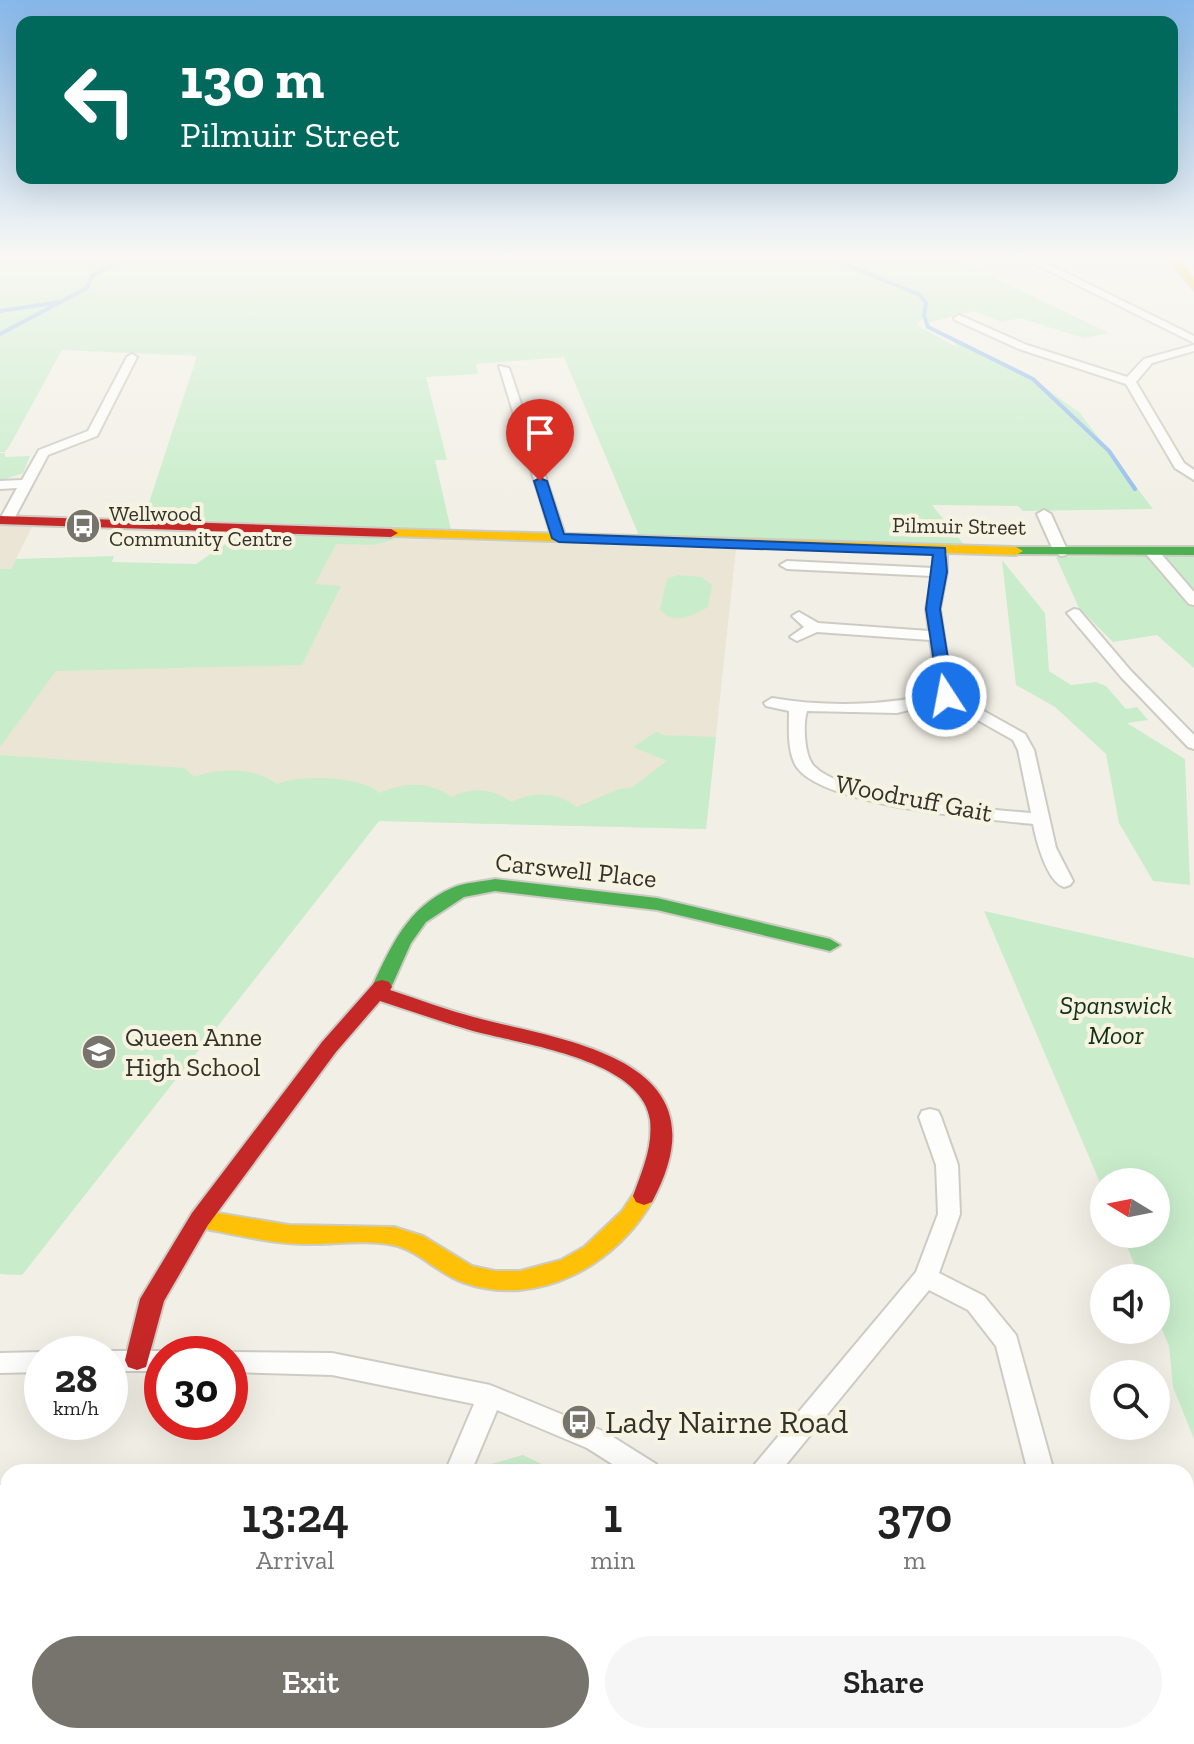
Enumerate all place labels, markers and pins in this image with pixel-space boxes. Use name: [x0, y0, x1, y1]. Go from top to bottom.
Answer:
pin: [506, 399, 574, 481]
place label: Wellwood Community Centre: [109, 500, 292, 552]
bus stop icon: Wellwood Community Centre: [64, 507, 102, 545]
place label: Queen Anne High School: [125, 1021, 262, 1083]
school or university icon: Queen Anne High School: [80, 1033, 118, 1071]
bus stop icon: Lady Nairne Road: [560, 1403, 598, 1441]
place label: Lady Nairne Road: [605, 1403, 849, 1441]

